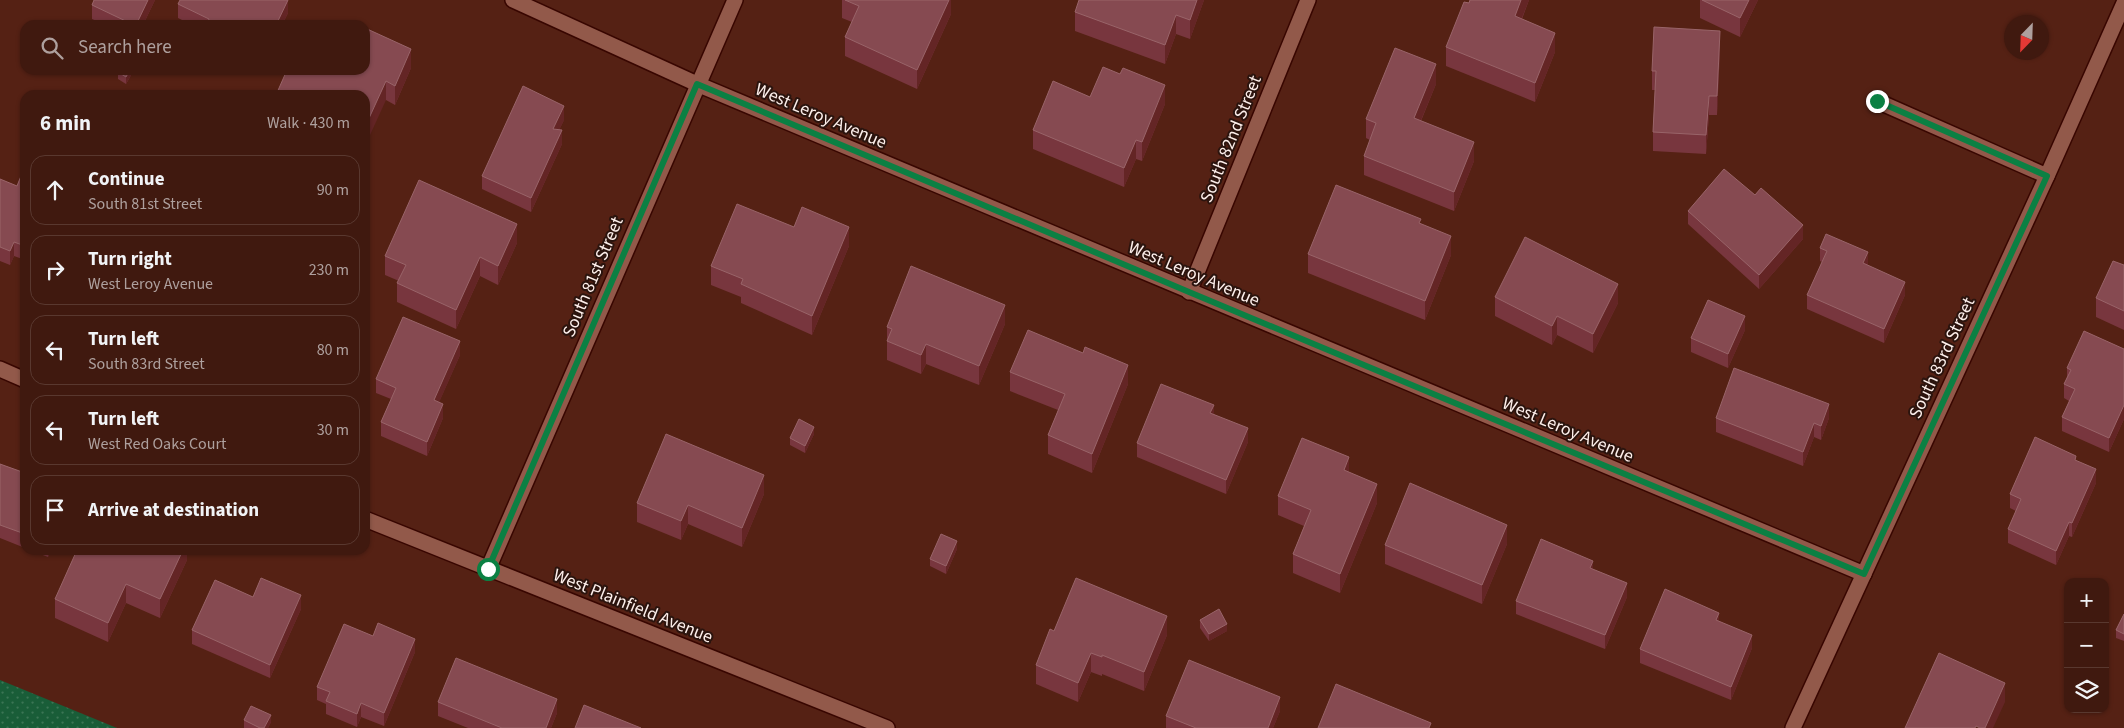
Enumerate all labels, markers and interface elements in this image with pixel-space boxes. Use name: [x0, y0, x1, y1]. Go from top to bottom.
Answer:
north arrow: [2004, 15, 2049, 60]
search box: [20, 20, 370, 75]
icon: search: [38, 34, 66, 62]
text: Search here: [78, 34, 172, 61]
street label: South 82nd Street: [1194, 72, 1268, 206]
street label: West Leroy Avenue: [751, 77, 891, 155]
route end: [1866, 90, 1889, 113]
text: 6 min: [40, 108, 91, 138]
text: Walk · 430 m: [267, 112, 350, 134]
text: Continue: [88, 166, 165, 193]
icon: ahead: [41, 176, 69, 204]
text: 90 m: [317, 179, 349, 201]
text: South 81st Street: [88, 193, 202, 215]
street label: South 81st Street: [556, 213, 630, 341]
street label: West Leroy Avenue: [1124, 235, 1264, 313]
text: Turn right: [88, 246, 172, 273]
icon: right: [41, 256, 69, 284]
text: 230 m: [309, 259, 349, 281]
text: West Leroy Avenue: [88, 273, 213, 295]
street label: South 83rd Street: [1903, 293, 1981, 423]
text: Turn left: [88, 326, 159, 353]
icon: left: [41, 336, 69, 364]
text: 80 m: [317, 339, 349, 361]
text: South 83rd Street: [88, 353, 205, 375]
street label: West Leroy Avenue: [1498, 391, 1638, 469]
text: Turn left: [88, 406, 159, 433]
icon: left: [41, 416, 69, 444]
text: 30 m: [317, 419, 349, 441]
text: West Red Oaks Court: [88, 433, 226, 455]
icon: arrive: [41, 496, 69, 524]
text: Arrive at destination: [88, 497, 259, 524]
route start: [477, 558, 500, 581]
street label: West Plainfield Avenue: [549, 563, 717, 650]
map controls: [2064, 578, 2109, 713]
button: +: [2064, 578, 2109, 623]
button: −: [2064, 623, 2109, 668]
button: layers: [2064, 668, 2109, 713]

